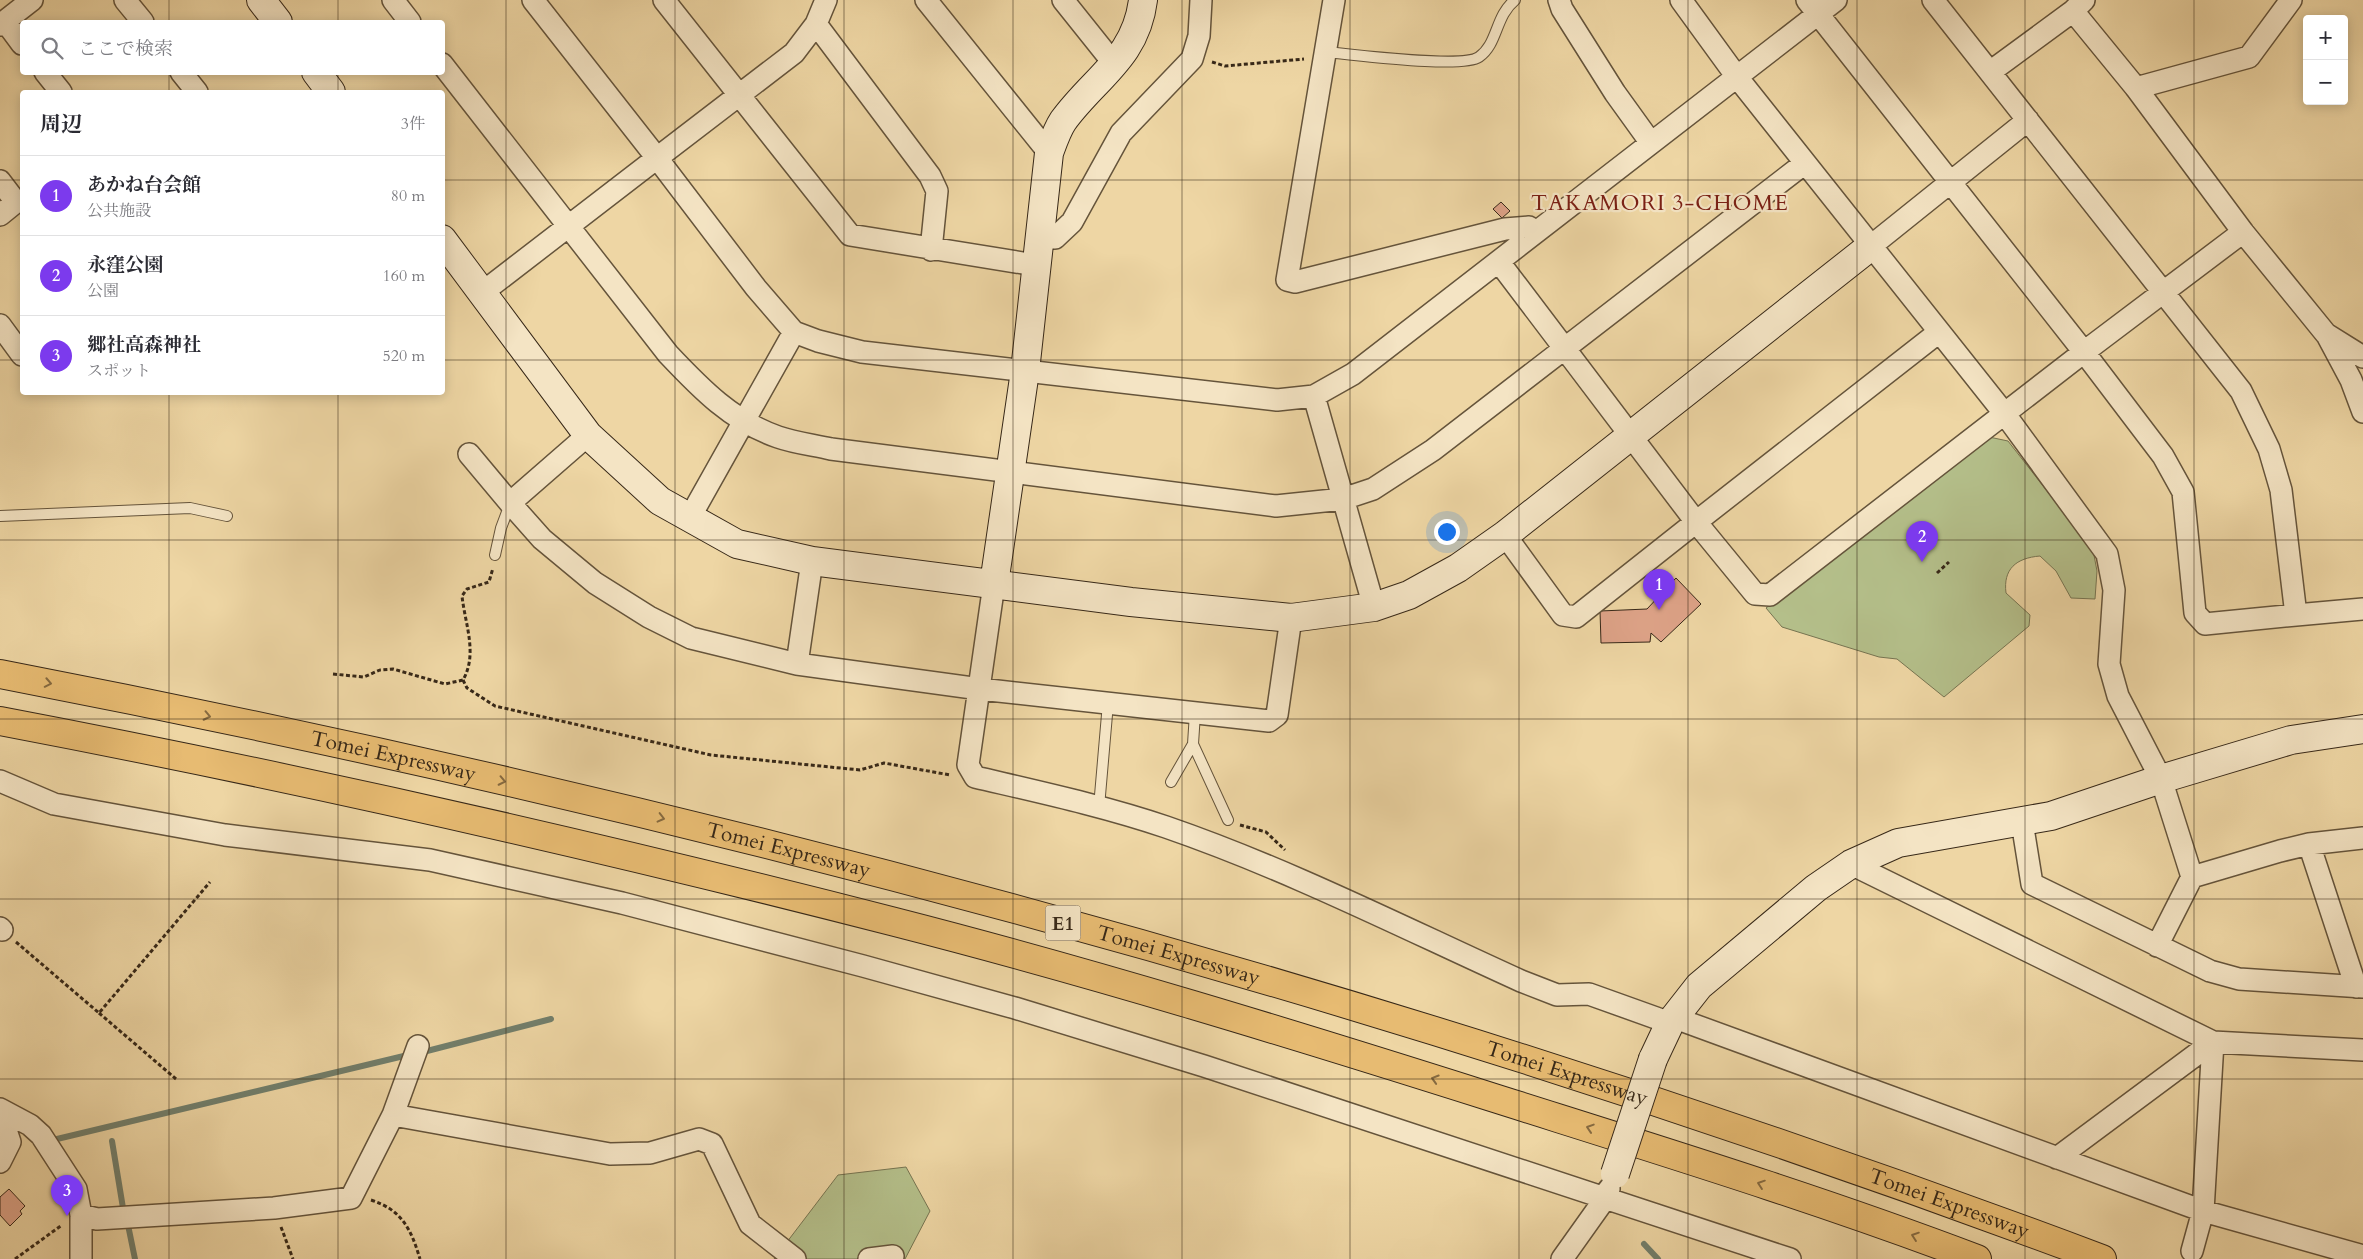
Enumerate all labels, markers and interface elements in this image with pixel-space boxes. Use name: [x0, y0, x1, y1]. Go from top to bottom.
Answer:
map controls: [2303, 15, 2348, 105]
button: +: [2303, 15, 2348, 60]
search box: [20, 20, 445, 75]
icon: search: [38, 34, 66, 62]
text: ここで検索: [78, 36, 173, 62]
button: −: [2303, 60, 2348, 105]
text: 周辺: [40, 110, 82, 139]
text: 3件: [401, 113, 425, 135]
text: あかね台会館: [87, 172, 201, 198]
text: 1: [52, 185, 60, 207]
text: 80 m: [391, 185, 425, 207]
district label: TAKAMORI 3-CHOME: [1531, 188, 1789, 218]
text: 公共施設: [87, 200, 151, 222]
text: 永窪公園: [87, 252, 163, 278]
text: 2: [52, 265, 60, 287]
text: 160 m: [383, 265, 425, 287]
text: 公園: [87, 280, 119, 302]
text: 郷社高森神社: [87, 332, 201, 358]
text: 3: [52, 345, 60, 367]
text: 520 m: [383, 345, 425, 367]
text: スポット: [87, 360, 151, 382]
your location: [1434, 519, 1460, 545]
pin: 2: [1906, 521, 1938, 562]
pin: 1: [1643, 569, 1675, 610]
one-way arrow: [43, 678, 52, 688]
one-way arrow: [202, 711, 211, 721]
street label: Tomei Expressway: [308, 724, 479, 789]
one-way arrow: [498, 775, 507, 786]
one-way arrow: [656, 812, 665, 823]
street label: Tomei Expressway: [703, 815, 874, 885]
road number: E1: [1046, 906, 1080, 940]
street label: Tomei Expressway: [1094, 918, 1264, 993]
street label: Tomei Expressway: [1482, 1034, 1652, 1113]
one-way arrow: [1431, 1075, 1439, 1085]
one-way arrow: [1586, 1124, 1594, 1134]
street label: Tomei Expressway: [1865, 1162, 2034, 1246]
pin: 3: [51, 1175, 83, 1216]
one-way arrow: [1757, 1179, 1766, 1189]
one-way arrow: [1911, 1232, 1920, 1242]

